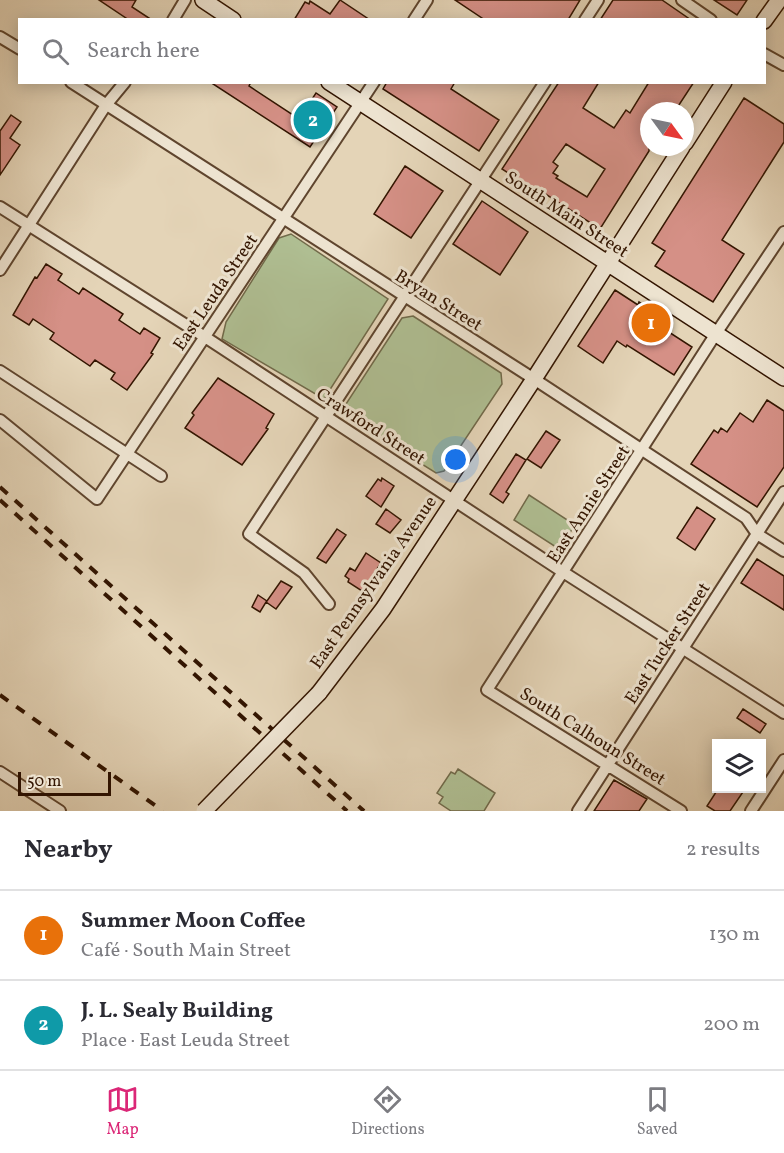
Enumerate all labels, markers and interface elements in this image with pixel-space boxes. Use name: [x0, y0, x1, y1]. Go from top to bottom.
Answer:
search box: [18, 18, 766, 84]
icon: search: [39, 35, 72, 68]
text: Search here: [87, 36, 200, 67]
pin: 2: [294, 98, 332, 142]
north arrow: [640, 102, 694, 156]
street label: South Main Street: [499, 166, 633, 265]
street label: East Leuda Street: [168, 229, 265, 356]
street label: Bryan Street: [390, 264, 487, 338]
pin: 1: [632, 300, 670, 346]
street label: Crawford Street: [311, 383, 430, 472]
street label: East Annie Street: [542, 441, 637, 569]
your location: [441, 445, 470, 474]
street label: East Pennsylvania Avenue: [305, 491, 444, 674]
street label: East Tucker Street: [619, 578, 717, 710]
street label: South Calhoun Street: [514, 682, 670, 792]
map controls: [712, 739, 766, 793]
button: layers: [712, 739, 766, 793]
scale bar: [18, 769, 111, 796]
text: 50 m: [27, 771, 61, 793]
text: Nearby: [24, 832, 113, 868]
text: 2 results: [686, 836, 760, 864]
text: Summer Moon Coffee: [81, 906, 305, 937]
text: 1: [39, 921, 48, 949]
text: 130 m: [709, 921, 760, 949]
text: Café · South Main Street: [81, 937, 291, 965]
text: J. L. Sealy Building: [81, 996, 273, 1027]
text: 2: [38, 1011, 49, 1039]
text: 200 m: [703, 1011, 760, 1039]
text: Place · East Leuda Street: [81, 1027, 290, 1055]
tab: Map: [106, 1083, 139, 1141]
tab: Directions: [351, 1083, 425, 1141]
tab: Saved: [637, 1083, 678, 1141]

